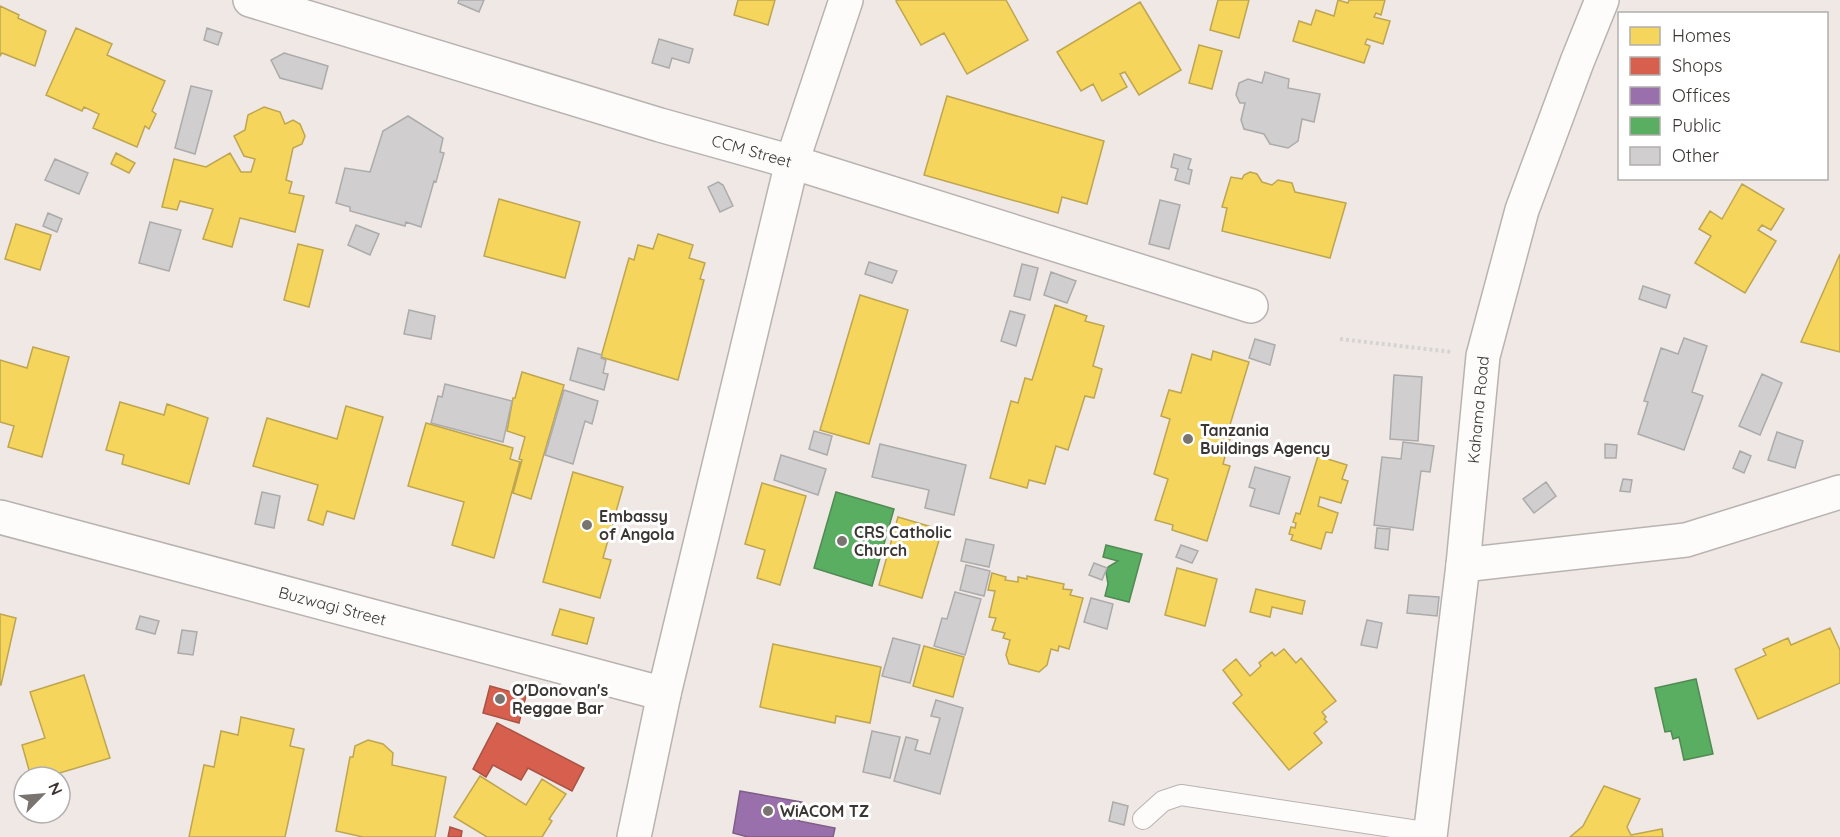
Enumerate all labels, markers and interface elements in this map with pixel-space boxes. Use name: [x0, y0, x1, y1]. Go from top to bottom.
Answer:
legend: [1618, 12, 1828, 180]
text: Homes: [1672, 24, 1731, 47]
text: Shops: [1672, 54, 1723, 77]
text: Offices: [1672, 84, 1731, 107]
text: Public: [1672, 114, 1721, 137]
street label: CCM Street: [710, 130, 794, 171]
text: Other: [1672, 144, 1719, 167]
street label: Kahama Road: [1463, 355, 1493, 464]
place label: Tanzania Buildings Agency: [1200, 420, 1330, 458]
marker: Tanzania Buildings Agency: [1181, 432, 1195, 446]
place label: Embassy of Angola: [599, 506, 674, 544]
marker: Embassy of Angola: [580, 518, 594, 532]
place label: CRS Catholic Church: [854, 522, 951, 560]
marker: CRS Catholic Church: [835, 534, 849, 548]
street label: Buzwagi Street: [276, 582, 388, 630]
place label: O'Donovan's Reggae Bar: [512, 680, 608, 718]
marker: O'Donovan's Reggae Bar: [493, 692, 507, 706]
north arrow: [12, 765, 72, 825]
text: N: [44, 779, 67, 798]
place label: WiACOM TZ: [780, 801, 869, 821]
marker: WiACOM TZ: [761, 804, 775, 818]

